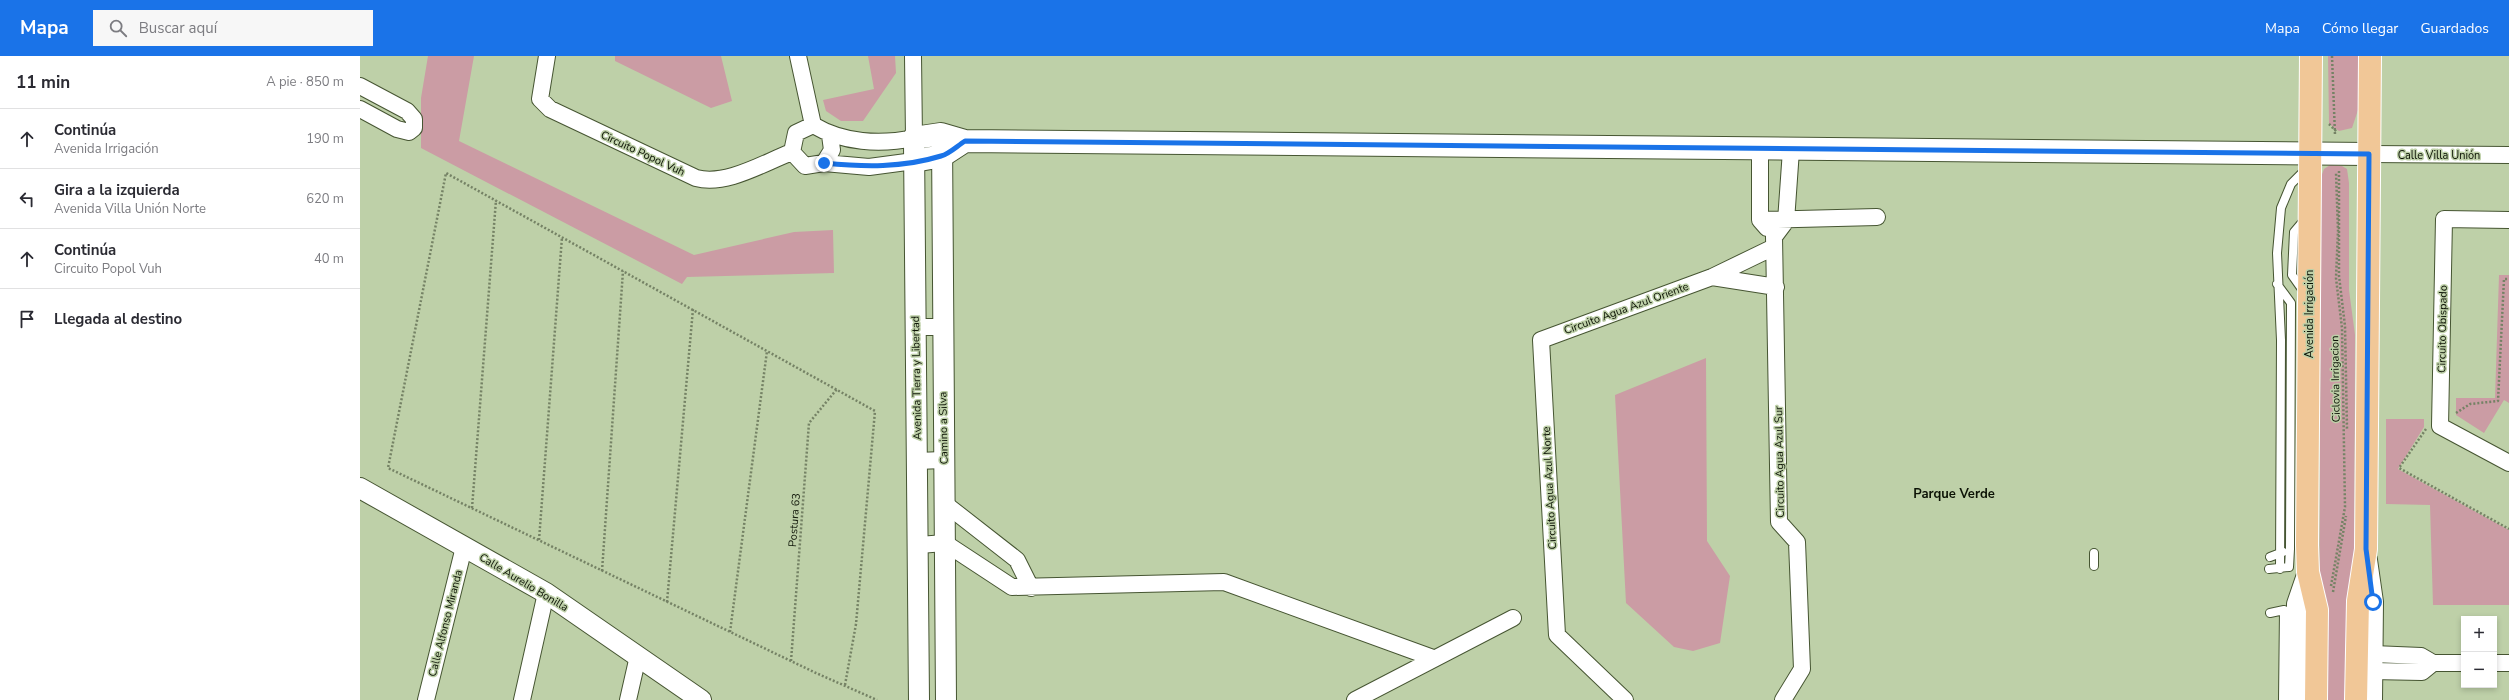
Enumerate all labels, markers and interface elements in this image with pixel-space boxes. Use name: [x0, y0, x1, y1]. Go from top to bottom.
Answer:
search box: [93, 10, 373, 46]
text: Mapa: [20, 15, 69, 41]
icon: search: [107, 17, 129, 39]
text: Buscar aquí: [139, 18, 217, 38]
text: Mapa: [2265, 19, 2300, 38]
text: Cómo llegar: [2322, 19, 2398, 38]
text: Guardados: [2420, 19, 2489, 38]
text: 11 min: [16, 71, 70, 94]
text: A pie · 850 m: [266, 73, 344, 91]
text: Continúa: [54, 120, 116, 140]
street label: Circuito Popol Vuh: [598, 127, 687, 180]
icon: ahead: [16, 128, 38, 150]
text: 190 m: [306, 130, 344, 148]
text: Avenida Irrigación: [54, 140, 159, 158]
street label: Calle Villa Unión: [2398, 148, 2480, 163]
route end: [815, 154, 833, 172]
text: Gira a la izquierda: [54, 180, 180, 200]
icon: left: [16, 188, 38, 210]
text: 620 m: [306, 190, 344, 208]
text: Avenida Villa Unión Norte: [54, 200, 206, 218]
text: Continúa: [54, 240, 116, 260]
icon: ahead: [16, 248, 38, 270]
text: 40 m: [314, 250, 344, 268]
text: Circuito Popol Vuh: [54, 260, 162, 278]
street label: Avenida Irrigación: [2302, 270, 2317, 358]
street label: Circuito Agua Azul Oriente: [1562, 279, 1691, 338]
street label: Circuito Obispado: [2434, 285, 2451, 373]
icon: arrive: [16, 308, 38, 330]
text: Llegada al destino: [54, 309, 182, 329]
street label: Avenida Tierra y Libertad: [908, 316, 925, 440]
street label: Ciclovia Irrigacion: [2327, 336, 2344, 422]
street label: Camino a Silva: [935, 391, 952, 464]
street label: Circuito Agua Azul Sur: [1771, 406, 1788, 518]
street label: Circuito Agua Azul Norte: [1539, 426, 1560, 550]
district label: Parque Verde: [1913, 485, 1995, 503]
street label: Postura 63: [785, 493, 804, 547]
street label: Calle Aurelio Bonilla: [476, 550, 571, 615]
street label: Calle Alfonso Miranda: [425, 568, 466, 678]
route start: [2364, 593, 2382, 611]
map controls: [2461, 616, 2497, 688]
button: +: [2461, 616, 2497, 652]
button: −: [2461, 652, 2497, 688]

